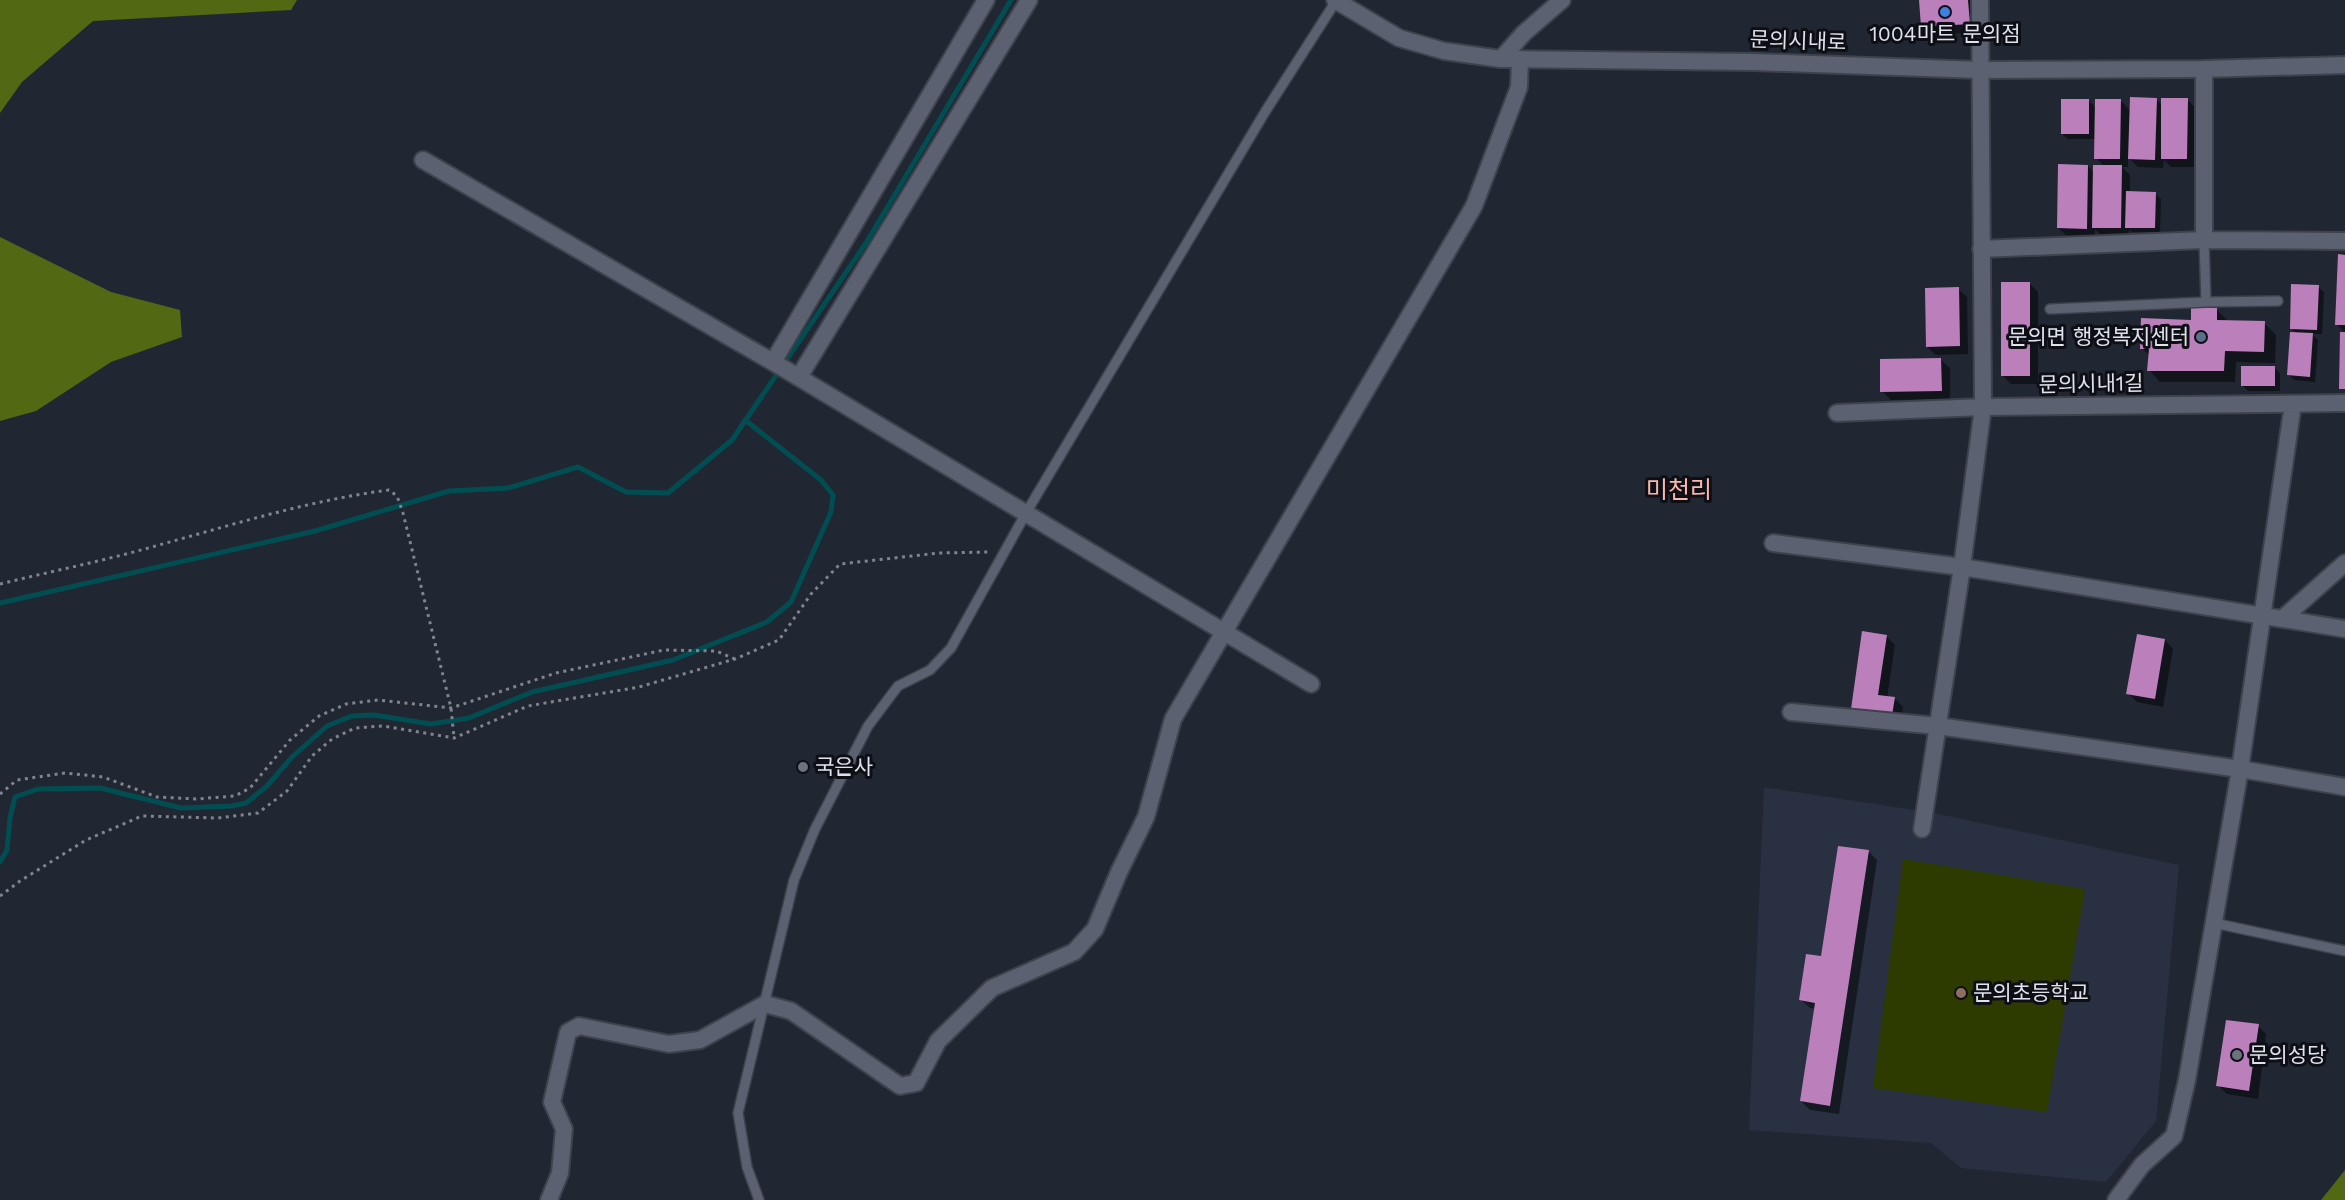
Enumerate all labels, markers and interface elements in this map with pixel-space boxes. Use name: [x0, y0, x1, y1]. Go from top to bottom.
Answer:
marker: 1004마트 문의점: [1938, 5, 1952, 19]
place label: 1004마트 문의점: [1870, 21, 2020, 46]
street label: 문의시내로: [1749, 26, 1847, 55]
place label: 문의면 행정복지센터: [2008, 324, 2189, 349]
marker: 문의면 행정복지센터: [2194, 330, 2208, 344]
street label: 문의시내1길: [2038, 370, 2144, 397]
district label: 미천리: [1646, 476, 1712, 504]
place label: 국은사: [815, 754, 873, 779]
marker: 국은사: [796, 760, 810, 774]
place label: 문의초등학교: [1973, 980, 2089, 1005]
marker: 문의초등학교: [1954, 986, 1968, 1000]
place label: 문의성당: [2249, 1042, 2326, 1067]
marker: 문의성당: [2230, 1048, 2244, 1062]

